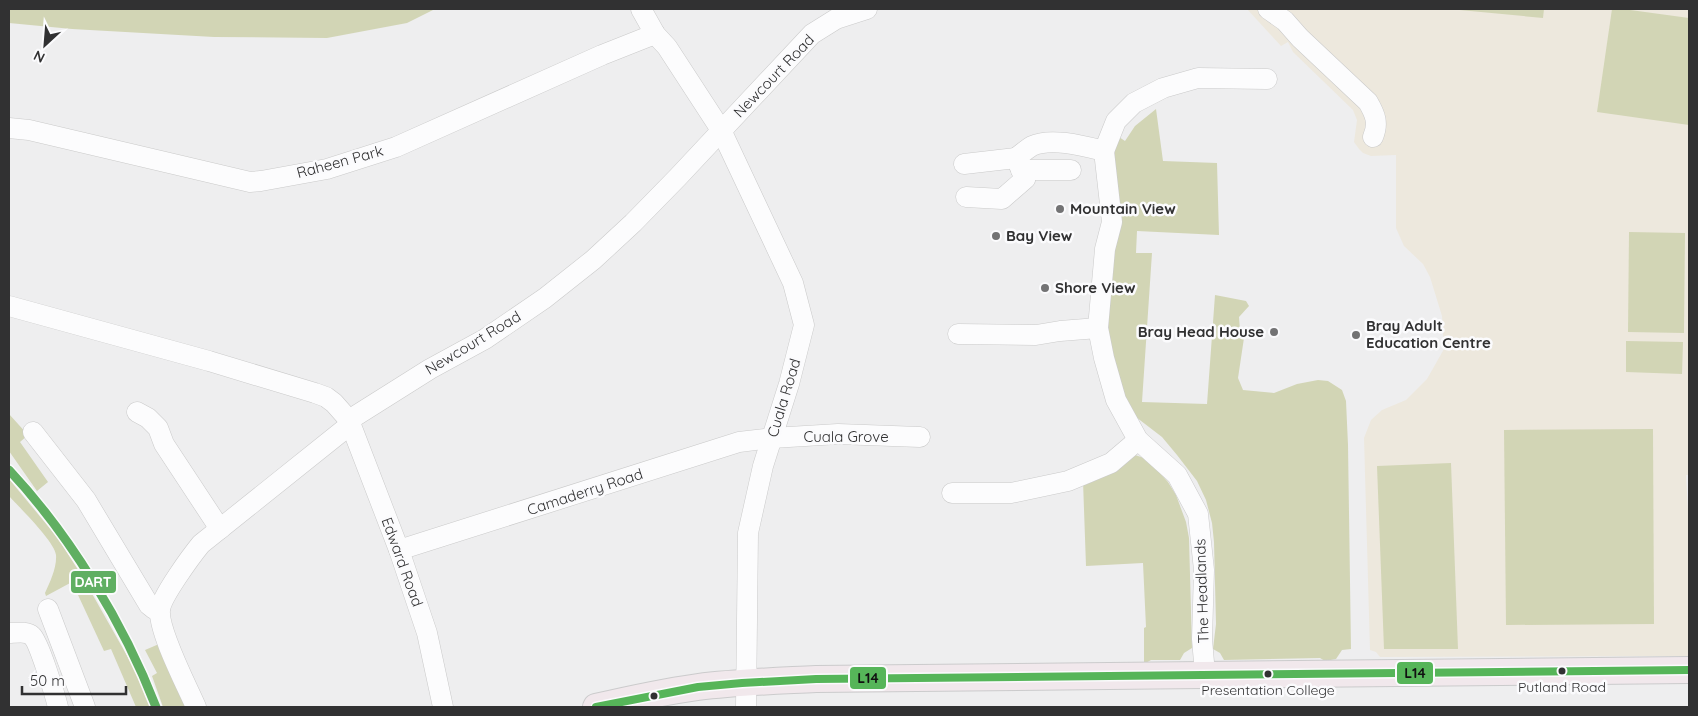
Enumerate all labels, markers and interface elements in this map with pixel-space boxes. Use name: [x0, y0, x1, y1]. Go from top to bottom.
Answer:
north arrow: [20, 20, 70, 70]
street label: Newcourt Road: [729, 30, 818, 121]
text: N: [31, 46, 48, 67]
street label: Raheen Park: [294, 141, 385, 182]
place label: Mountain View: [1070, 199, 1176, 218]
marker: Mountain View: [1054, 203, 1066, 215]
place label: Bay View: [1006, 226, 1073, 245]
marker: Bay View: [990, 230, 1002, 242]
place label: Shore View: [1055, 278, 1136, 297]
marker: Shore View: [1039, 282, 1051, 294]
street label: Newcourt Road: [421, 307, 524, 379]
place label: Bray Adult Education Centre: [1366, 316, 1491, 352]
place label: Bray Head House: [1138, 322, 1264, 341]
marker: Bray Head House: [1268, 326, 1280, 338]
marker: Bray Adult Education Centre: [1350, 329, 1362, 341]
street label: Cuala Road: [763, 356, 804, 439]
street label: Cuala Grove: [803, 427, 889, 446]
street label: Camaderry Road: [525, 464, 645, 519]
street label: Edward Road: [377, 515, 427, 609]
street label: The Headlands: [1190, 538, 1213, 644]
line badge: DART: [70, 570, 117, 594]
text: DART: [74, 573, 112, 591]
line badge: L14: [1396, 661, 1434, 685]
scale bar: [22, 664, 126, 696]
text: L14: [1404, 664, 1426, 682]
line badge: L14: [849, 666, 887, 690]
marker: Putland Road: [1557, 666, 1567, 676]
text: L14: [857, 669, 879, 687]
marker: Presentation College: [1263, 669, 1273, 679]
text: 50 m: [30, 671, 65, 690]
place label: Putland Road: [1518, 678, 1606, 696]
place label: Presentation College: [1201, 681, 1335, 699]
unlabelled marker: [649, 691, 659, 701]

